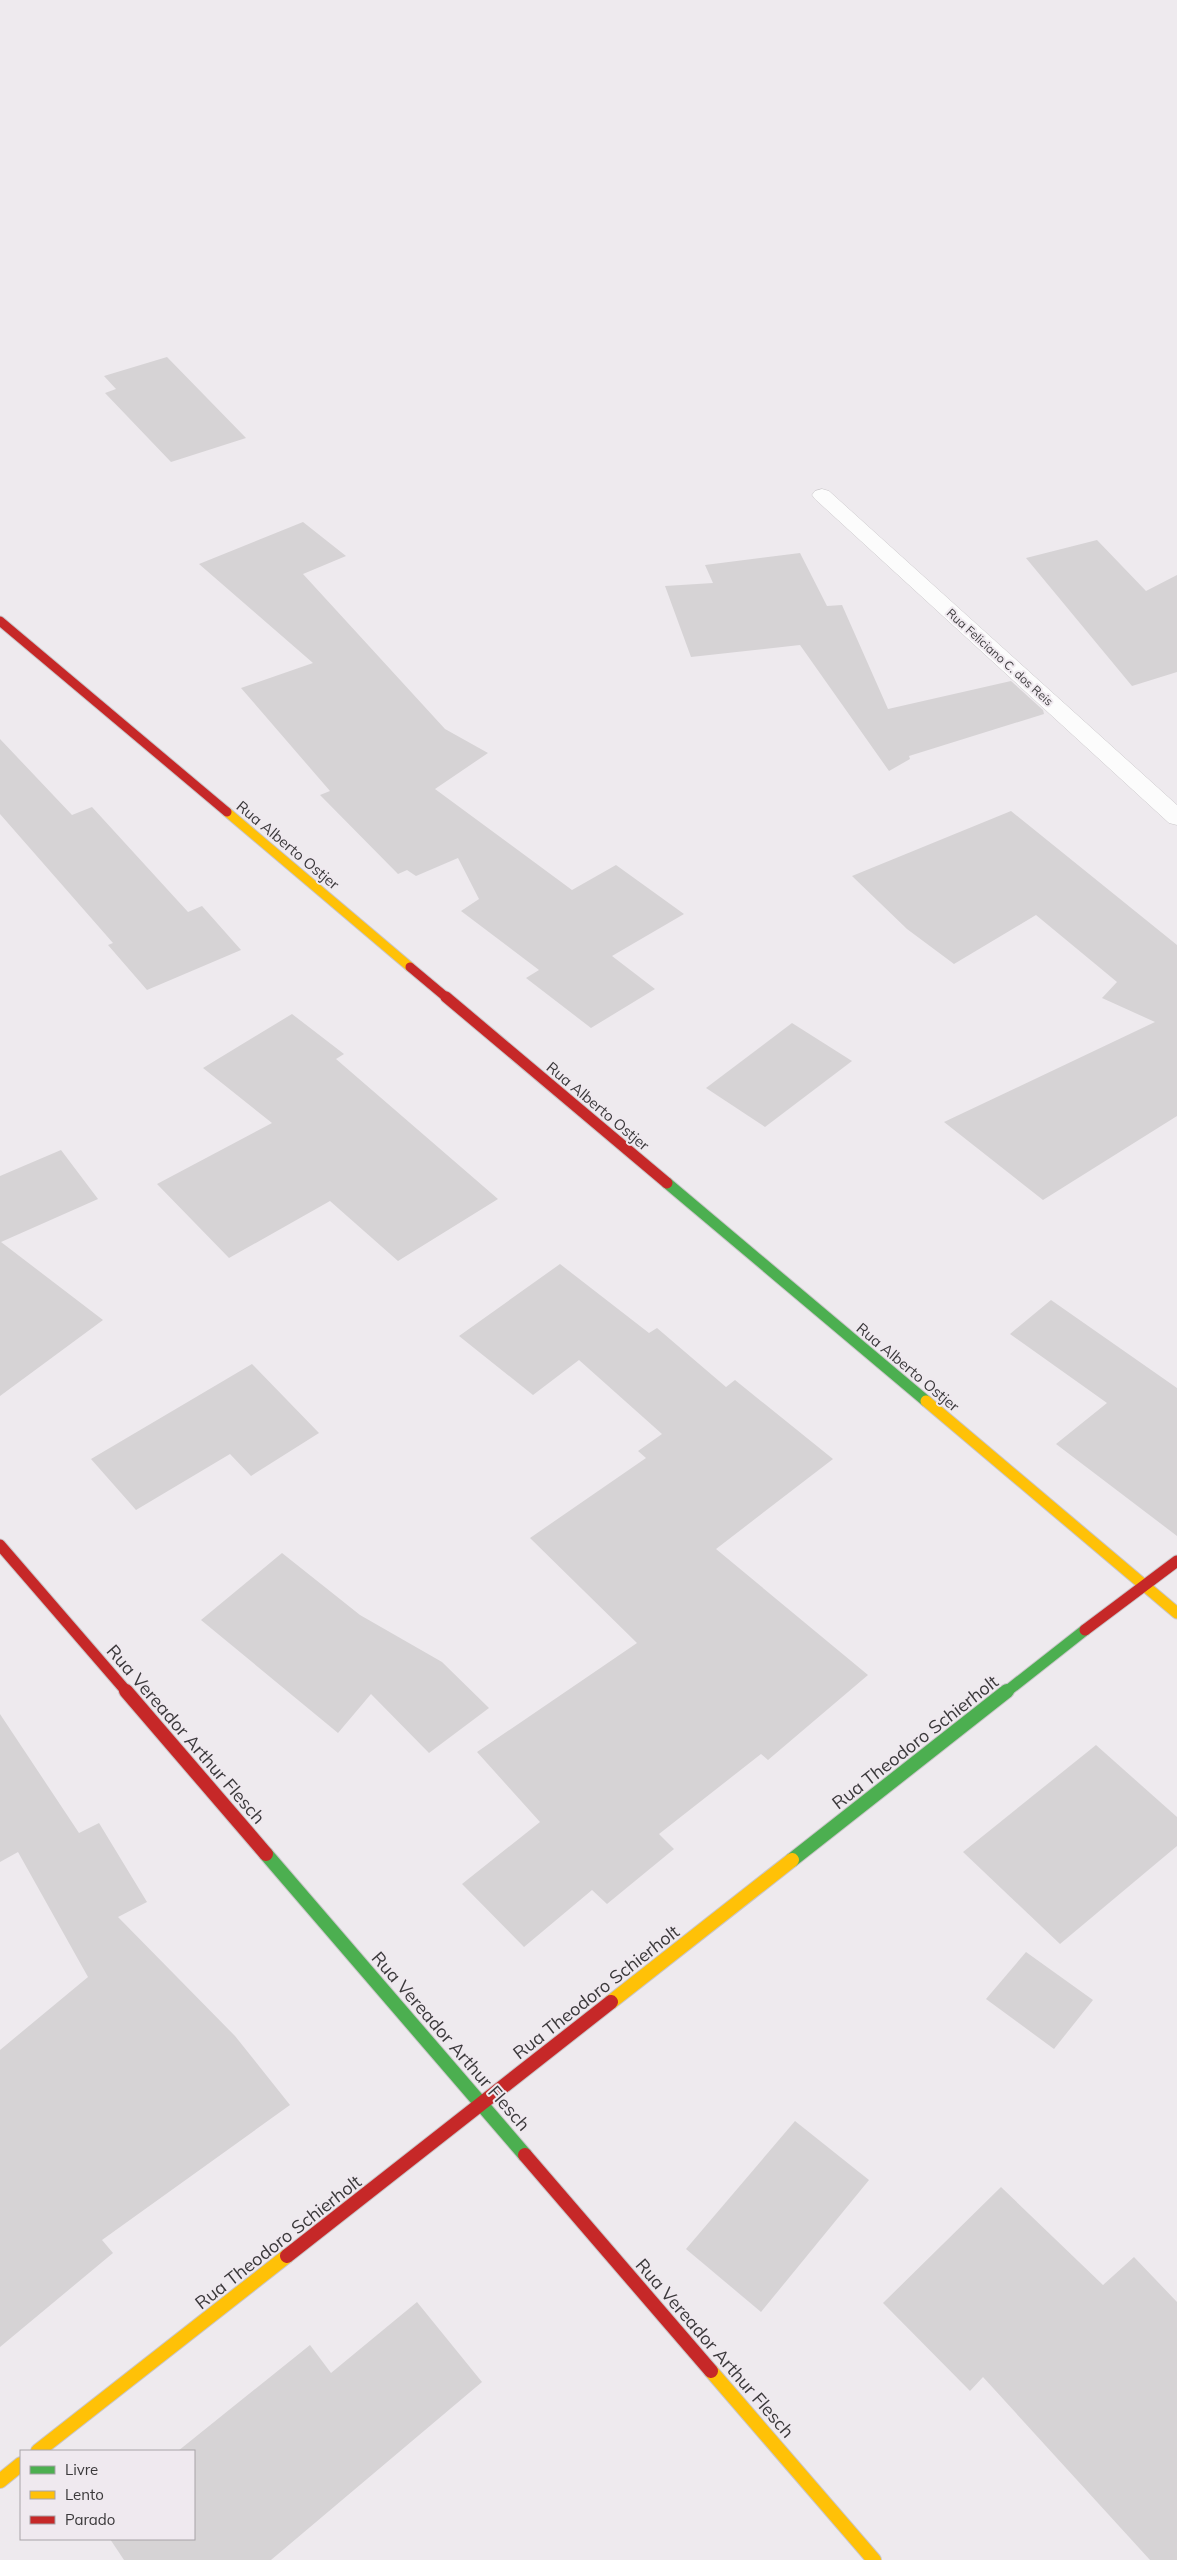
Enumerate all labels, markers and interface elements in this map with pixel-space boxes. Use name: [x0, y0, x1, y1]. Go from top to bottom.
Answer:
street label: Rua Feliciano C. dos Reis: [944, 605, 1056, 709]
street label: Rua Alberto Ostjer: [233, 796, 344, 894]
street label: Rua Alberto Ostjer: [543, 1057, 654, 1155]
street label: Rua Alberto Ostjer: [853, 1318, 964, 1416]
street label: Rua Vereador Arthur Flesch: [102, 1640, 270, 1828]
street label: Rua Theodoro Schierholt: [827, 1670, 1003, 1814]
street label: Rua Theodoro Schierholt: [508, 1920, 684, 2064]
street label: Rua Vereador Arthur Flesch: [367, 1947, 535, 2135]
street label: Rua Theodoro Schierholt: [190, 2170, 366, 2314]
street label: Rua Vereador Arthur Flesch: [631, 2254, 799, 2442]
legend: [20, 2450, 195, 2540]
text: Livre: [65, 2460, 98, 2479]
text: Lento: [65, 2485, 104, 2504]
text: Parado: [65, 2510, 115, 2529]

